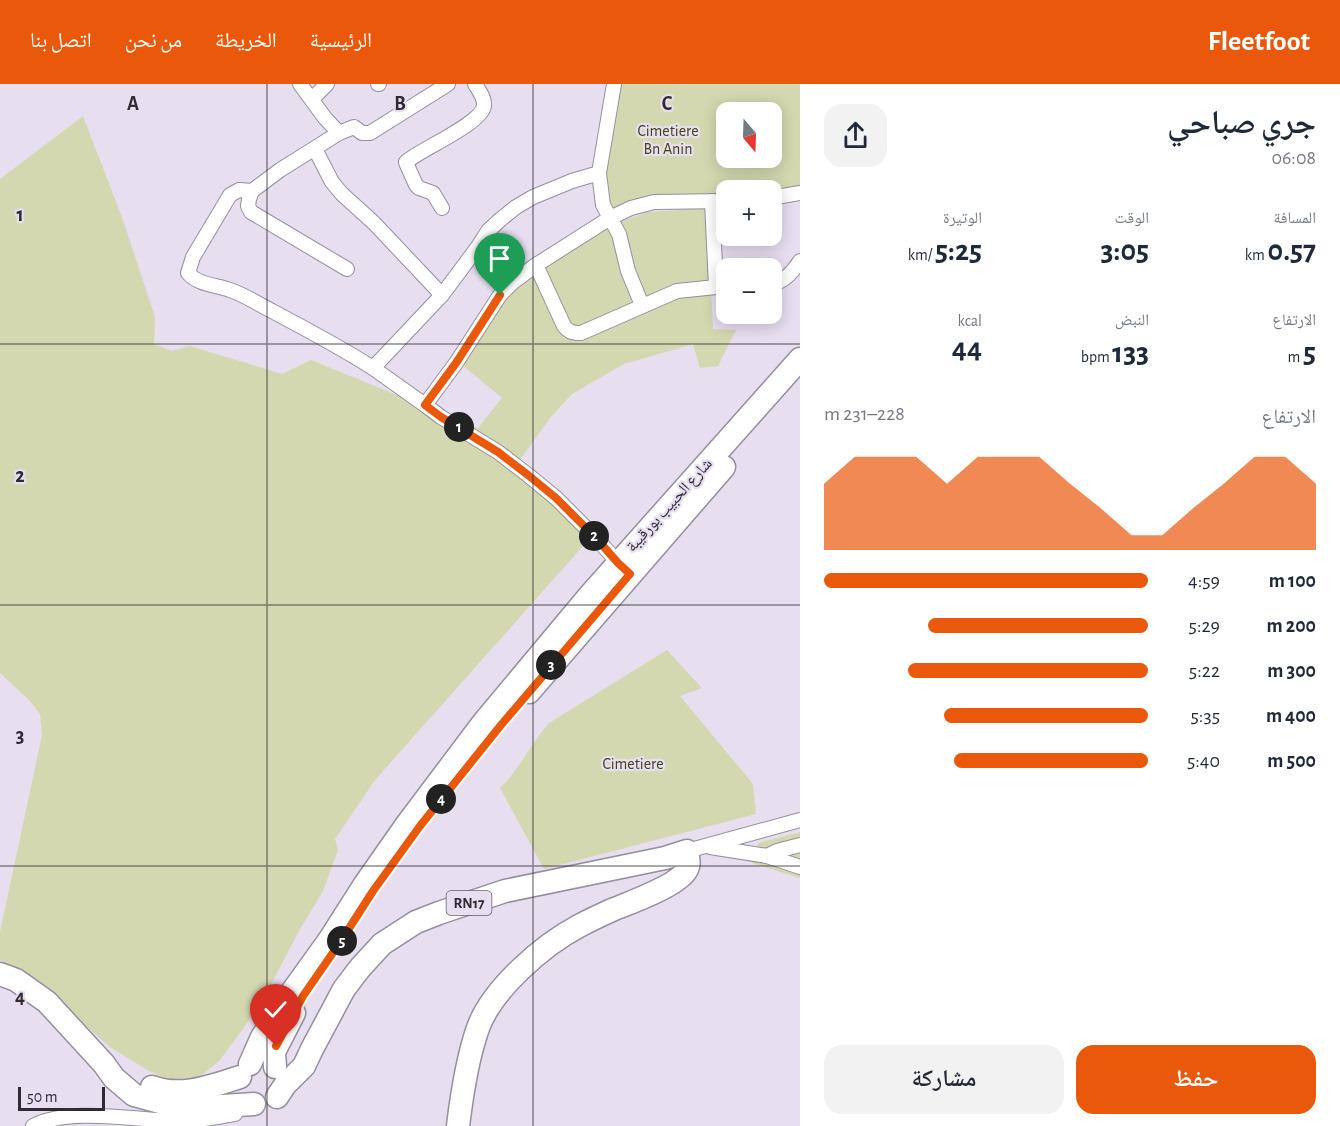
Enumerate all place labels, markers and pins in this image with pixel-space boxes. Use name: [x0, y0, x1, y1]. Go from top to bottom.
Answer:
pin: [474, 233, 525, 295]
pin: 1: [444, 412, 474, 442]
pin: 2: [579, 521, 609, 551]
pin: 3: [536, 650, 566, 680]
pin: 4: [426, 784, 456, 814]
pin: 5: [327, 926, 357, 956]
pin: [250, 984, 301, 1046]

